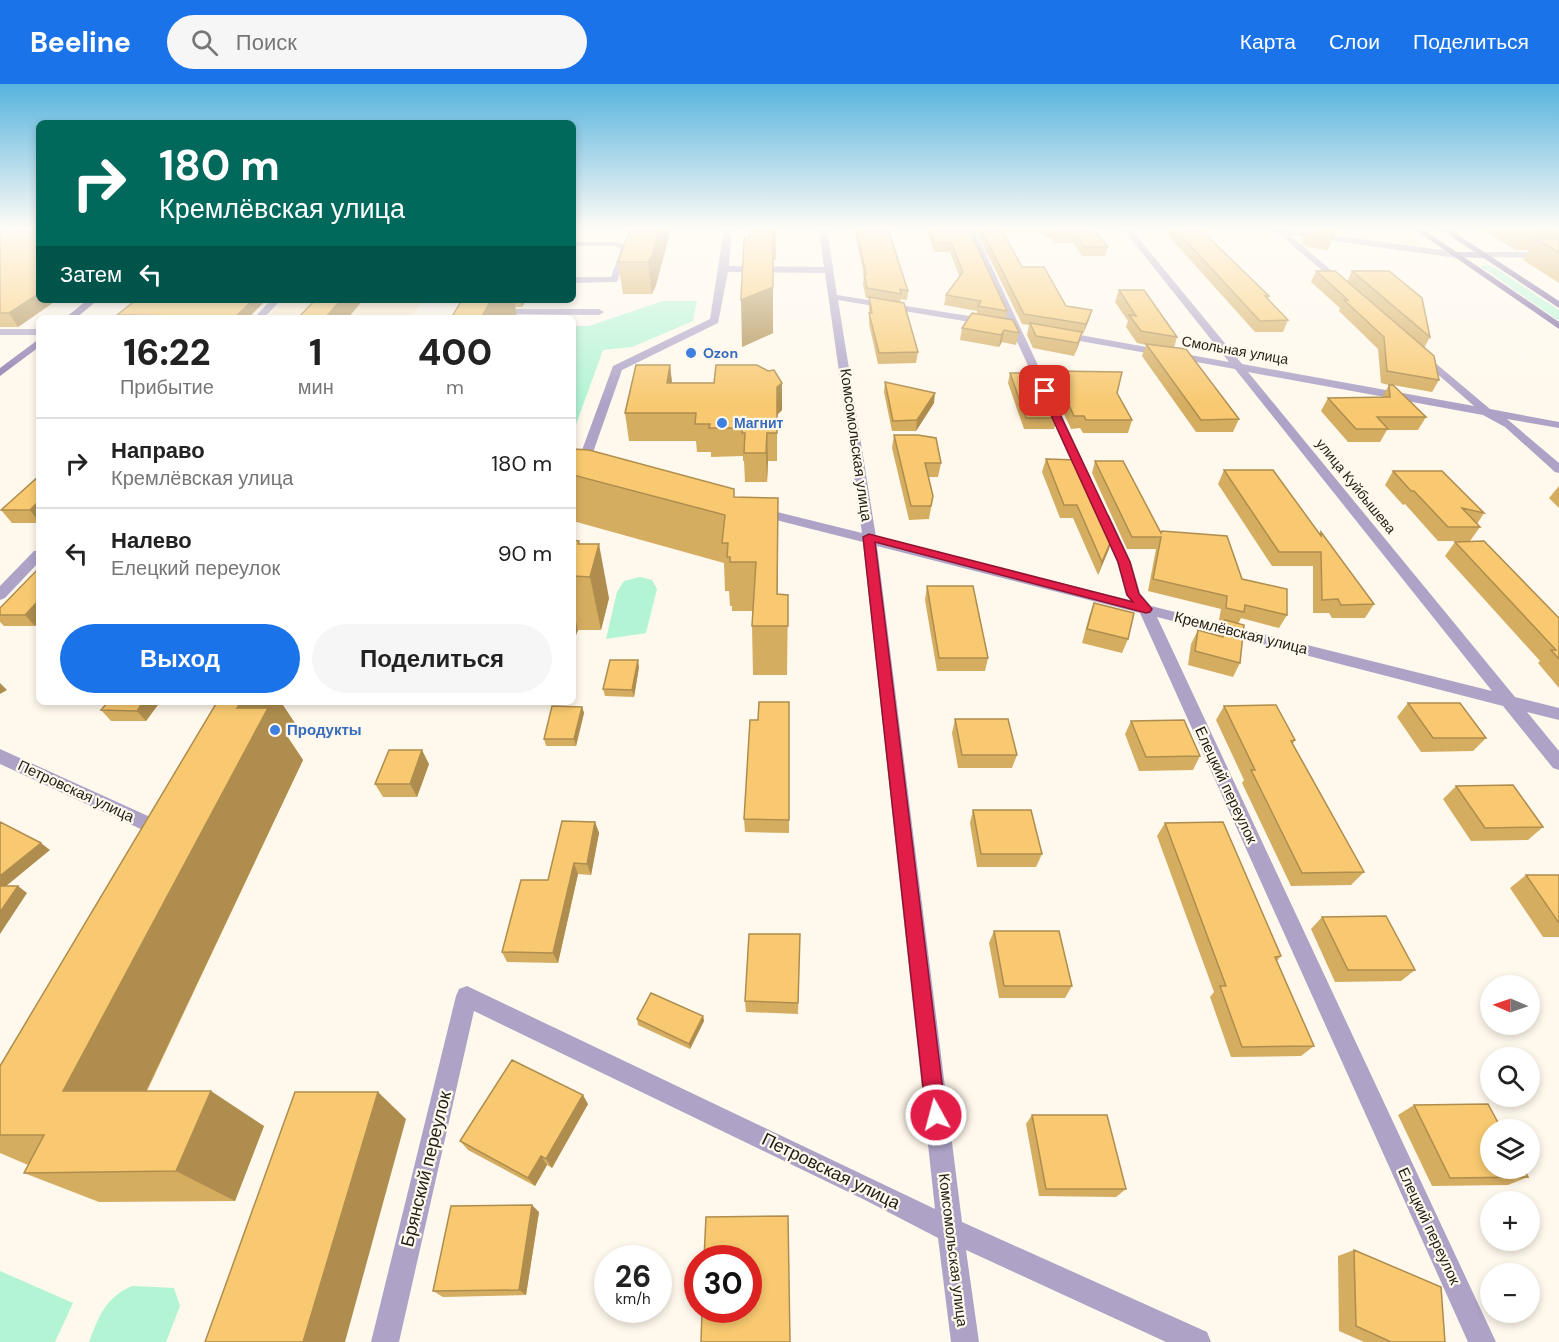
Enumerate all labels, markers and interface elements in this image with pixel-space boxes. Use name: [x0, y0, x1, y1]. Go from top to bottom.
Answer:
search box: [167, 15, 587, 69]
text: Beeline: [30, 24, 131, 61]
icon: search: [188, 26, 221, 59]
text: Поиск: [236, 28, 297, 57]
text: Карта: [1240, 28, 1296, 56]
text: Слои: [1329, 28, 1380, 56]
text: Поделиться: [1413, 28, 1529, 56]
text: 180 m: [159, 138, 280, 193]
icon: right: [60, 144, 138, 222]
text: Кремлёвская улица: [159, 191, 405, 226]
icon: left: [134, 258, 167, 291]
text: Затем: [60, 260, 122, 289]
text: 16:22: [123, 329, 210, 376]
text: 1: [309, 329, 322, 376]
text: 400: [418, 329, 492, 376]
street label: Смольная улица: [1180, 332, 1290, 368]
place label: Ozon: [703, 344, 738, 362]
marker: Ozon: [684, 346, 698, 360]
pin: [1019, 365, 1070, 416]
street label: Комсомольская улица: [835, 367, 877, 523]
text: Прибытие: [120, 374, 214, 400]
text: мин: [298, 374, 334, 400]
text: m: [446, 374, 464, 400]
icon: arrive: [1028, 374, 1061, 407]
place label: Магнит: [734, 414, 784, 432]
marker: Магнит: [715, 416, 729, 430]
street label: улица Куйбышева: [1312, 435, 1400, 537]
text: Направо: [111, 436, 205, 465]
icon: right: [60, 447, 93, 480]
text: 180 m: [491, 449, 552, 478]
text: Кремлёвская улица: [111, 465, 293, 491]
text: Налево: [111, 526, 192, 555]
icon: left: [60, 537, 93, 570]
text: 90 m: [498, 539, 552, 568]
text: Елецкий переулок: [111, 555, 280, 581]
street label: Кремлёвская улица: [1172, 607, 1310, 659]
button: Выход: [60, 624, 300, 693]
button: Поделиться: [312, 624, 552, 693]
place label: Продукты: [287, 720, 362, 740]
marker: Продукты: [268, 723, 282, 737]
street label: Елецкий переулок: [1190, 723, 1262, 847]
street label: Петровская улица: [15, 755, 138, 827]
north arrow: [1480, 975, 1540, 1035]
map controls: [1480, 975, 1540, 1323]
button: search: [1480, 1047, 1540, 1107]
position arrow: [904, 1083, 968, 1147]
street label: Брянский переулок: [395, 1088, 457, 1249]
button: layers: [1480, 1119, 1540, 1179]
street label: Петровская улица: [758, 1127, 905, 1215]
street label: Елецкий переулок: [1393, 1164, 1465, 1288]
street label: Комсомольская улица: [934, 1172, 972, 1328]
button: +: [1480, 1191, 1540, 1251]
speed limit sign: 30: [684, 1245, 762, 1323]
text: 26: [615, 1257, 651, 1296]
button: −: [1480, 1263, 1540, 1323]
text: km/h: [615, 1289, 651, 1309]

